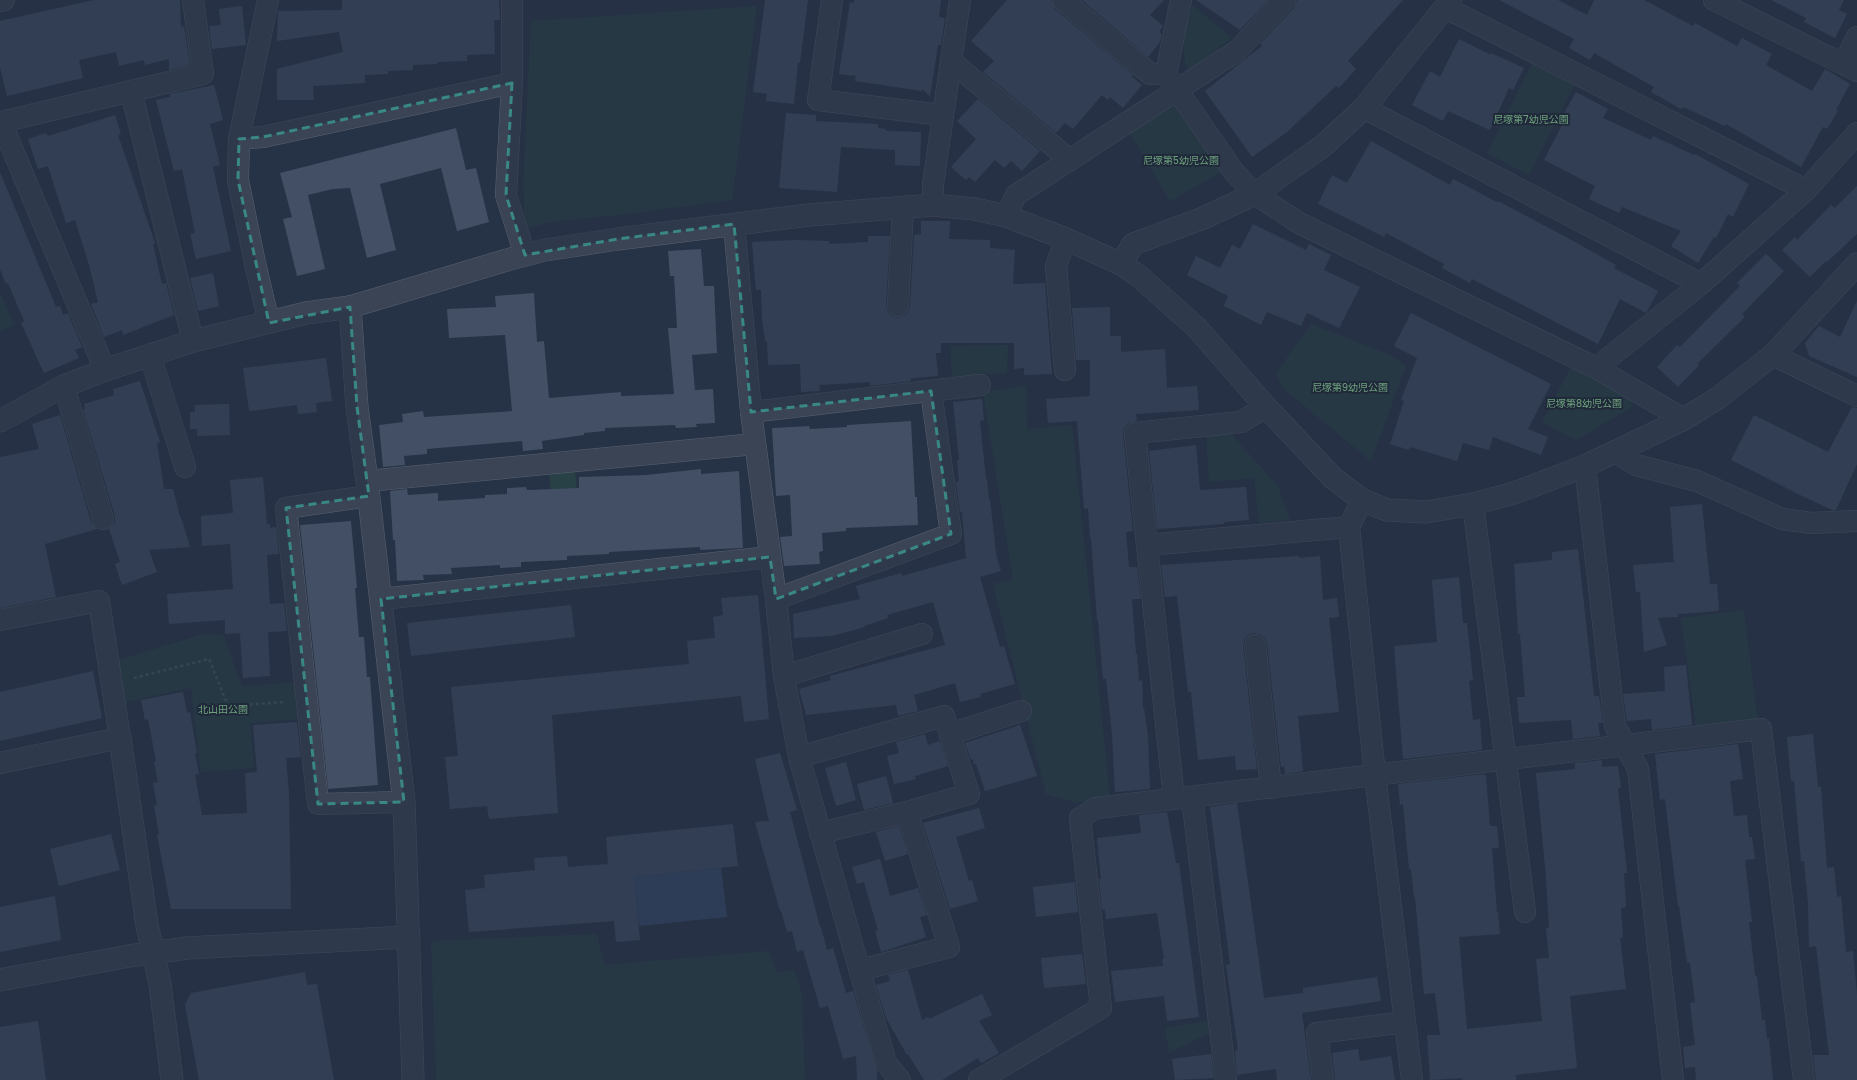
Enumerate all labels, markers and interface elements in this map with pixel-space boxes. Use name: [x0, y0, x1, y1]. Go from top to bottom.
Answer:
park label: 尼塚第7幼児公園: [1493, 113, 1569, 125]
park label: 尼塚第5幼児公園: [1143, 154, 1219, 166]
park label: 尼塚第9幼児公園: [1312, 381, 1388, 393]
park label: 尼塚第8幼児公園: [1546, 397, 1622, 409]
park label: 北山田公園: [198, 703, 248, 715]

